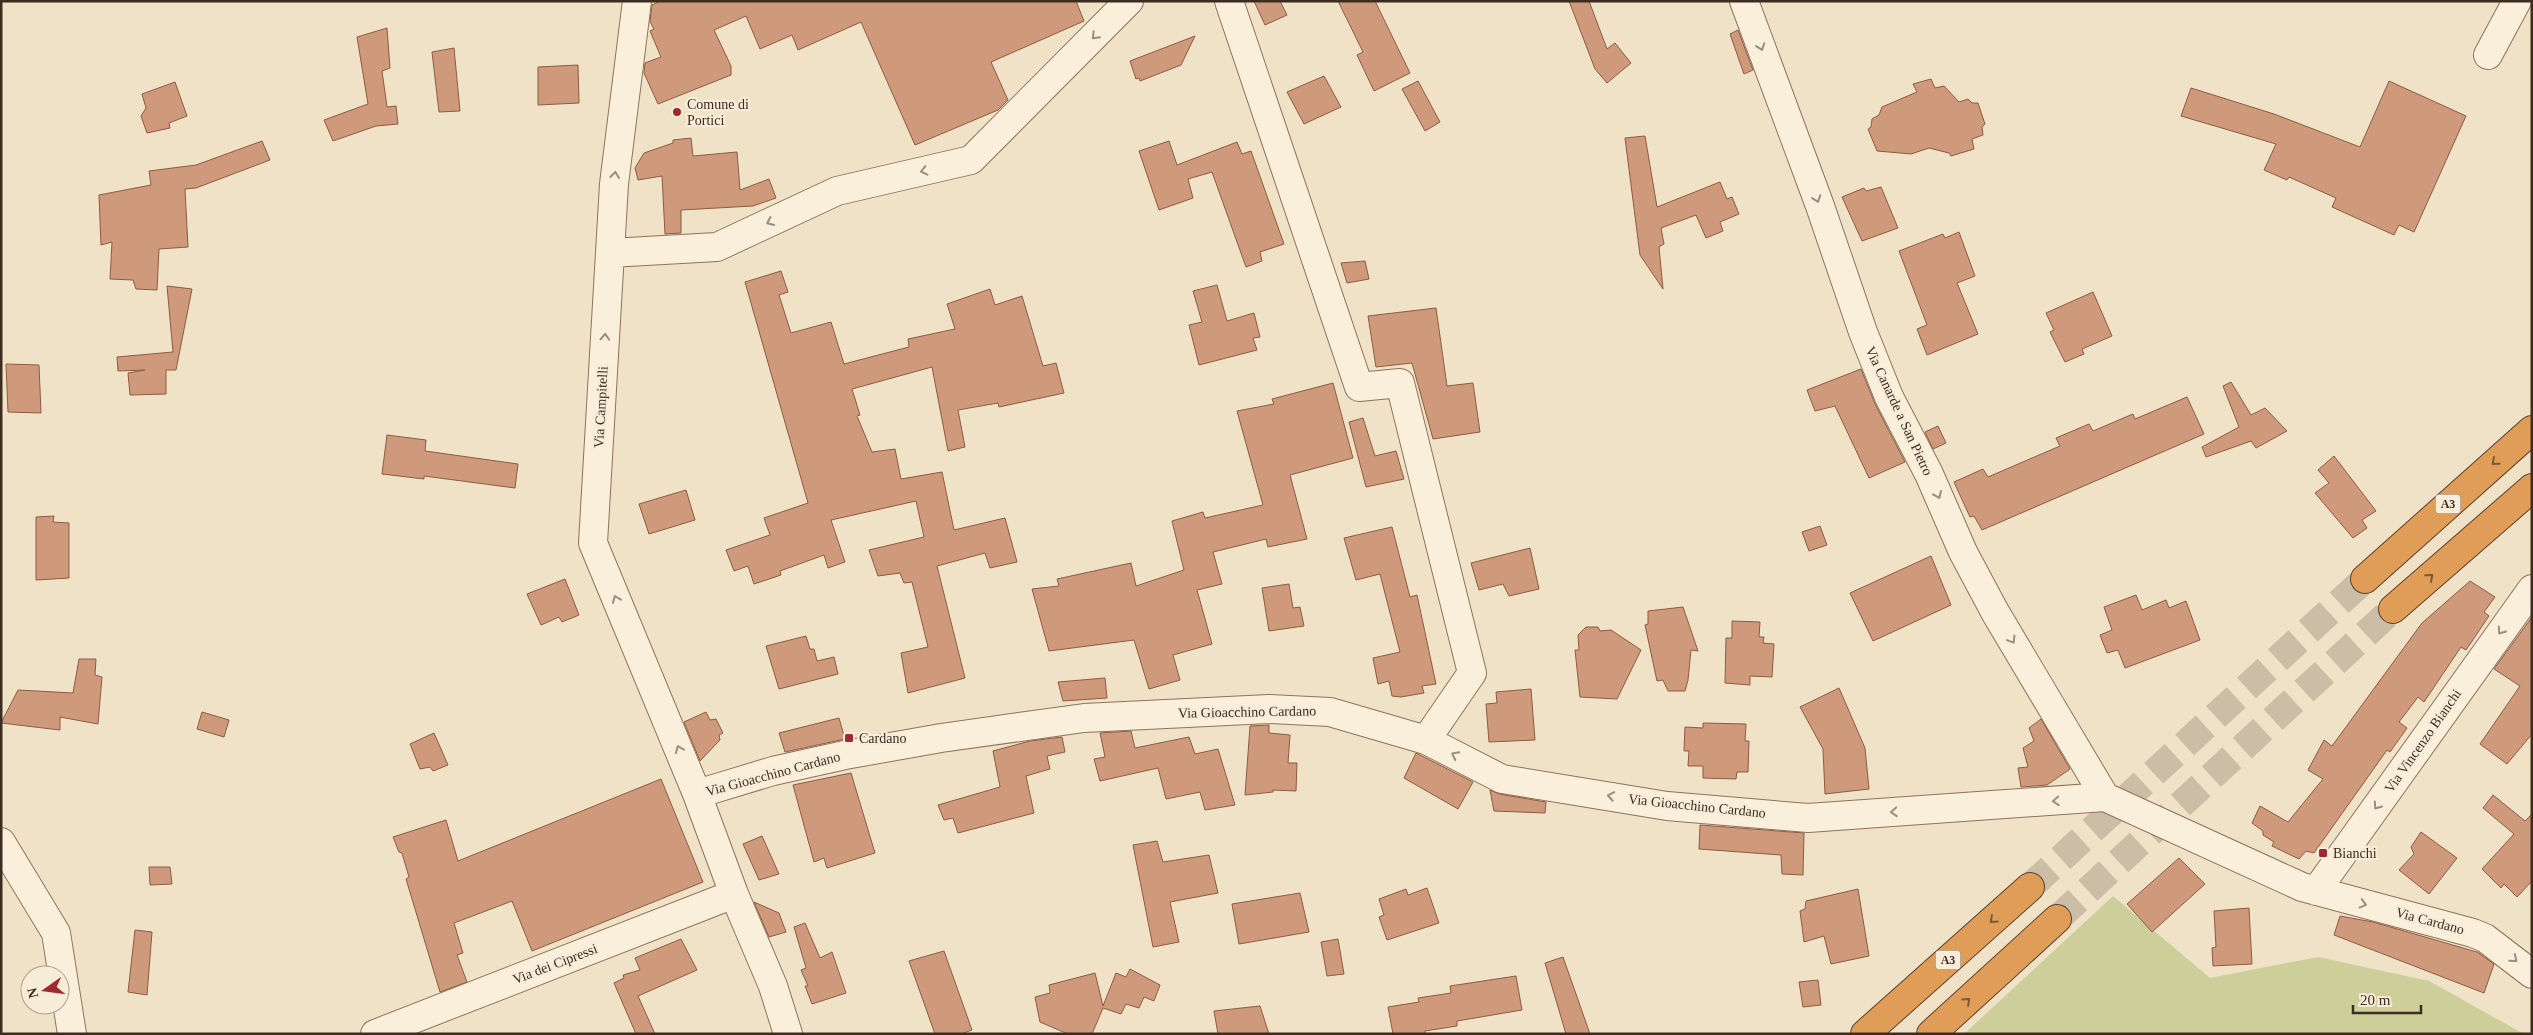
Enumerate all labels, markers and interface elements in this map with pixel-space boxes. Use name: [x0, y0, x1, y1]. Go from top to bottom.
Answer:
one-way arrow: [1092, 30, 1101, 39]
one-way arrow: [1755, 42, 1765, 51]
place label: Comune di Portici: [687, 97, 749, 128]
marker: Comune di Portici: [671, 106, 683, 118]
one-way arrow: [919, 165, 928, 176]
one-way arrow: [609, 170, 620, 178]
one-way arrow: [1811, 195, 1821, 203]
one-way arrow: [766, 216, 775, 227]
one-way arrow: [599, 333, 610, 341]
street label: Via Canarde a San Pietro: [1862, 344, 1936, 478]
street label: Via Campitelli: [591, 366, 611, 448]
one-way arrow: [2492, 457, 2501, 465]
one-way arrow: [1932, 490, 1943, 499]
road number: A3: [2436, 494, 2460, 514]
one-way arrow: [2424, 574, 2433, 583]
one-way arrow: [612, 595, 622, 604]
one-way arrow: [2498, 625, 2507, 634]
one-way arrow: [2005, 634, 2015, 643]
street label: Via Vincenzo Bianchi: [2382, 686, 2464, 795]
street label: Via Gioacchino Cardano: [1178, 703, 1316, 721]
place label: Cardano: [859, 731, 906, 746]
marker: Cardano: [843, 732, 855, 744]
one-way arrow: [674, 745, 685, 754]
street label: Via Gioacchino Cardano: [704, 749, 842, 799]
one-way arrow: [1451, 751, 1460, 761]
one-way arrow: [1606, 791, 1615, 801]
street label: Via Gioacchino Cardano: [1627, 791, 1767, 821]
one-way arrow: [2052, 796, 2060, 807]
one-way arrow: [2374, 801, 2383, 810]
one-way arrow: [1890, 807, 1898, 818]
place label: Bianchi: [2333, 846, 2377, 861]
marker: Bianchi: [2317, 847, 2329, 859]
one-way arrow: [2359, 898, 2367, 908]
street label: Via Cardano: [2394, 905, 2466, 937]
one-way arrow: [1990, 914, 1999, 923]
street label: Via dei Cipressi: [511, 941, 600, 987]
road number: A3: [1936, 950, 1960, 970]
one-way arrow: [2508, 954, 2517, 963]
north arrow: [20, 965, 70, 1015]
scale bar: [2353, 982, 2420, 1014]
text: N: [24, 986, 41, 1000]
text: 20 m: [2360, 992, 2391, 1008]
one-way arrow: [1961, 998, 1970, 1007]

